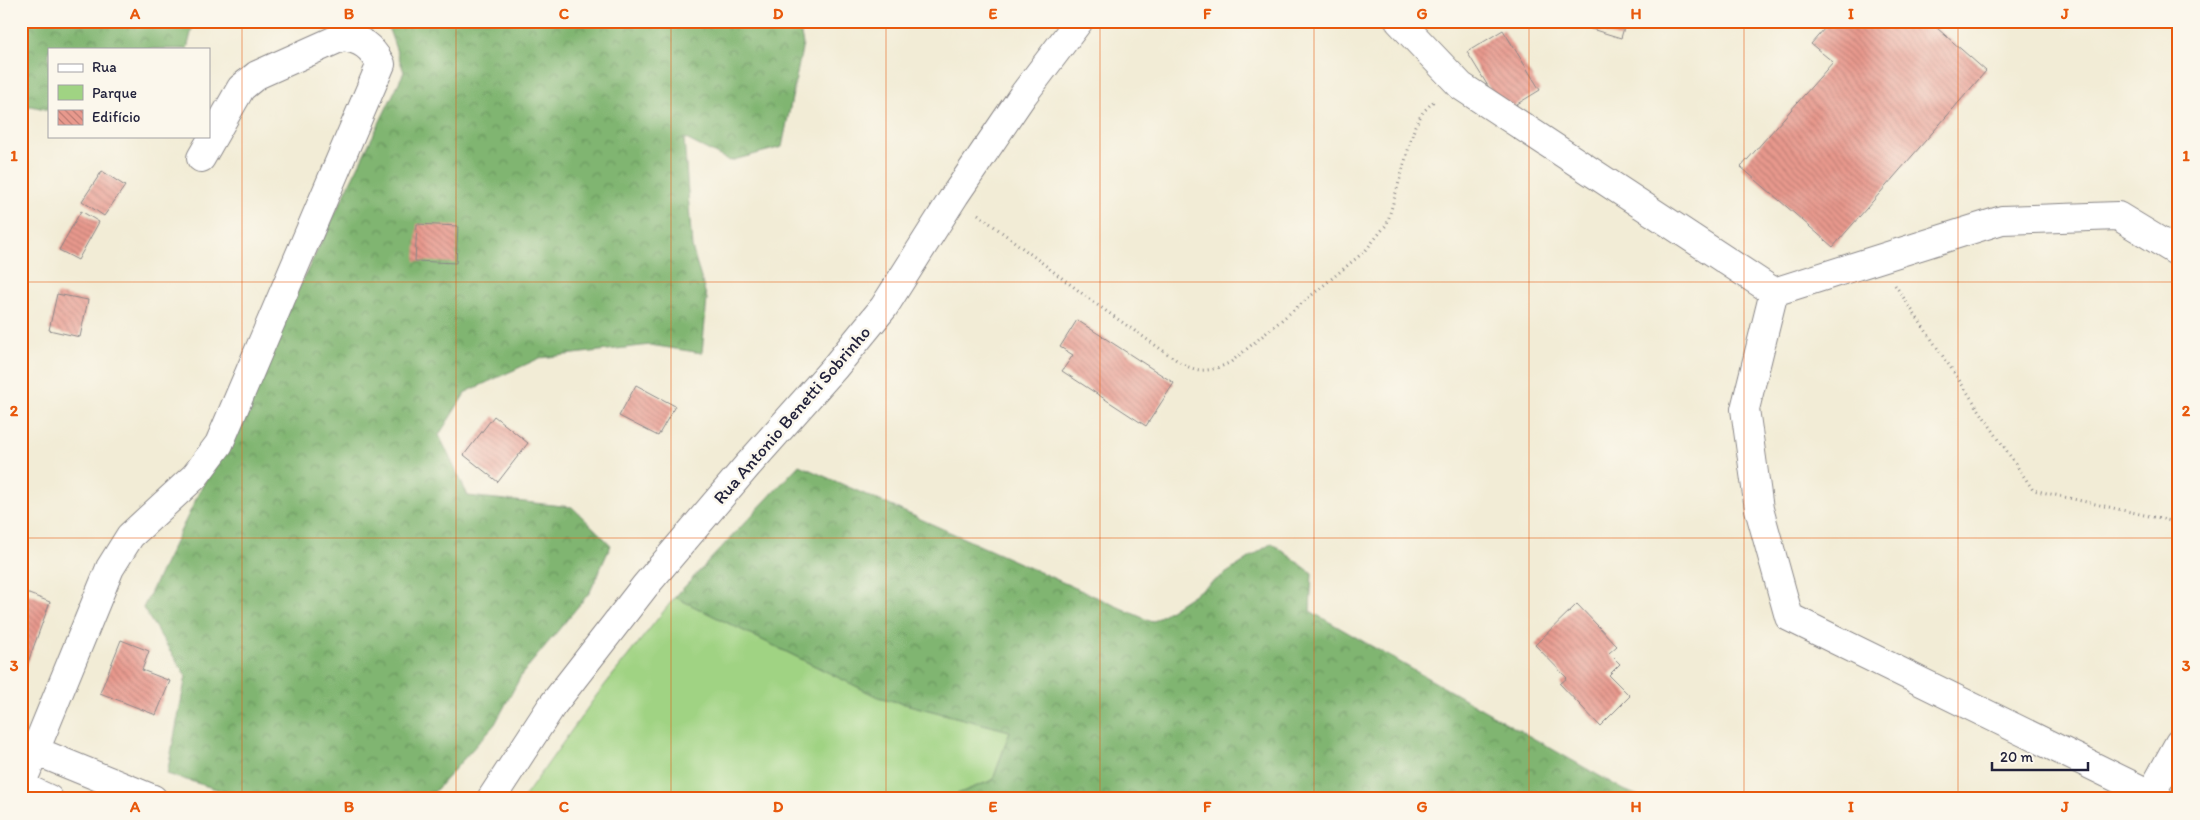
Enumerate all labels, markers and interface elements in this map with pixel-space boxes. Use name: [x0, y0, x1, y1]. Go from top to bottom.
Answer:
text: A: [129, 4, 141, 23]
text: B: [344, 4, 355, 23]
text: C: [559, 4, 570, 23]
text: D: [773, 4, 784, 23]
text: E: [989, 4, 998, 23]
text: F: [1203, 4, 1212, 23]
text: G: [1416, 4, 1428, 23]
text: H: [1630, 4, 1642, 23]
text: I: [1848, 4, 1854, 23]
text: J: [2060, 4, 2069, 23]
legend: [48, 48, 210, 138]
text: Rua: [92, 58, 117, 76]
text: Parque: [92, 84, 137, 102]
text: Edifício: [92, 108, 140, 126]
text: 1: [10, 146, 18, 165]
text: 1: [2182, 146, 2190, 165]
street label: Rua Antonio Benetti Sobrinho: [709, 321, 875, 509]
text: 2: [10, 401, 19, 420]
text: 2: [2182, 401, 2191, 420]
text: 3: [10, 656, 19, 675]
text: 3: [2182, 656, 2191, 675]
scale bar: [1992, 740, 2089, 772]
text: 20 m: [2000, 748, 2034, 766]
text: A: [129, 797, 141, 816]
text: B: [344, 797, 355, 816]
text: C: [559, 797, 570, 816]
text: D: [773, 797, 784, 816]
text: E: [989, 797, 998, 816]
text: F: [1203, 797, 1212, 816]
text: G: [1416, 797, 1428, 816]
text: H: [1630, 797, 1642, 816]
text: I: [1848, 797, 1854, 816]
text: J: [2060, 797, 2069, 816]

